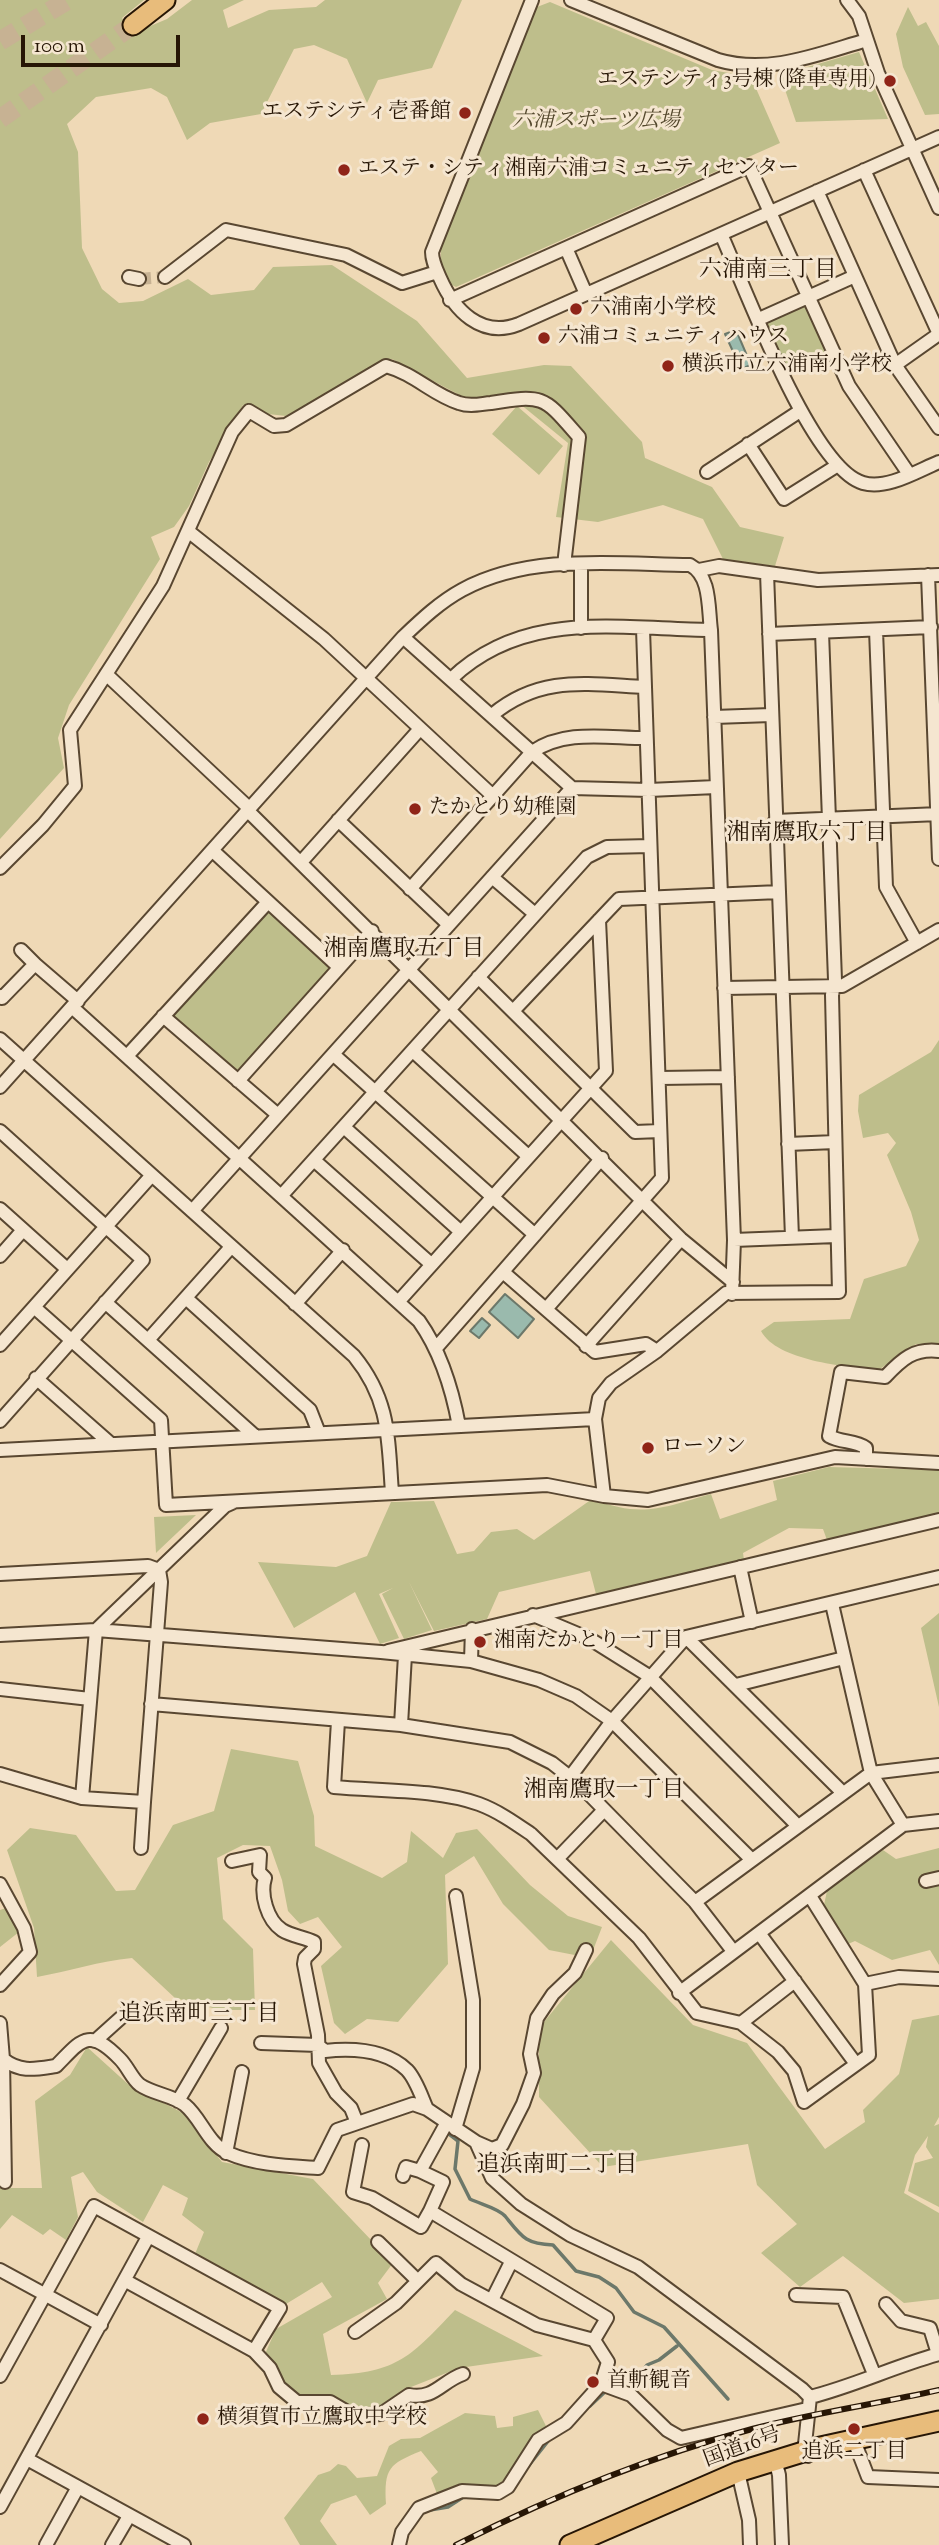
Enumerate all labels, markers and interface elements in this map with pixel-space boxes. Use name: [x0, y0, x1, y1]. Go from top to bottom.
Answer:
scale bar: [24, 21, 184, 65]
text: 100 m: [34, 32, 85, 62]
place label: エステシティ3号棟 (降車専用): [597, 68, 876, 94]
marker: エステシティ3号棟 (降車専用): [882, 73, 898, 89]
place label: エステシティ壱番館: [262, 100, 451, 126]
marker: エステシティ壱番館: [457, 105, 473, 121]
park label: 六浦スポーツ広場: [512, 109, 680, 135]
place label: エステ・シティ湘南六浦コミュニティセンター: [358, 157, 799, 183]
marker: エステ・シティ湘南六浦コミュニティセンター: [336, 162, 352, 178]
district label: 六浦南三丁目: [699, 258, 837, 286]
place label: 六浦南小学校: [590, 296, 716, 322]
marker: 六浦南小学校: [568, 301, 584, 317]
place label: 六浦コミュニティハウス: [558, 325, 789, 351]
marker: 六浦コミュニティハウス: [536, 330, 552, 346]
place label: 横浜市立六浦南小学校: [682, 353, 892, 379]
marker: 横浜市立六浦南小学校: [660, 358, 676, 374]
place label: たかとり幼稚園: [429, 796, 576, 822]
marker: たかとり幼稚園: [407, 801, 423, 817]
district label: 湘南鷹取六丁目: [727, 821, 887, 849]
district label: 湘南鷹取五丁目: [324, 937, 484, 965]
place label: ローソン: [662, 1435, 746, 1461]
marker: ローソン: [640, 1440, 656, 1456]
place label: 湘南たかとり一丁目: [494, 1629, 683, 1655]
marker: 湘南たかとり一丁目: [472, 1634, 488, 1650]
district label: 湘南鷹取一丁目: [524, 1778, 684, 1806]
district label: 追浜南町三丁目: [119, 2002, 279, 2030]
district label: 追浜南町二丁目: [477, 2153, 637, 2181]
place label: 首斬観音: [607, 2369, 691, 2395]
marker: 首斬観音: [585, 2374, 601, 2390]
place label: 横須賀市立鷹取中学校: [217, 2406, 427, 2432]
marker: 横須賀市立鷹取中学校: [195, 2411, 211, 2427]
marker: 追浜二丁目: [846, 2421, 862, 2437]
street label: 国道16号: [701, 2423, 785, 2475]
place label: 追浜二丁目: [802, 2440, 906, 2466]

